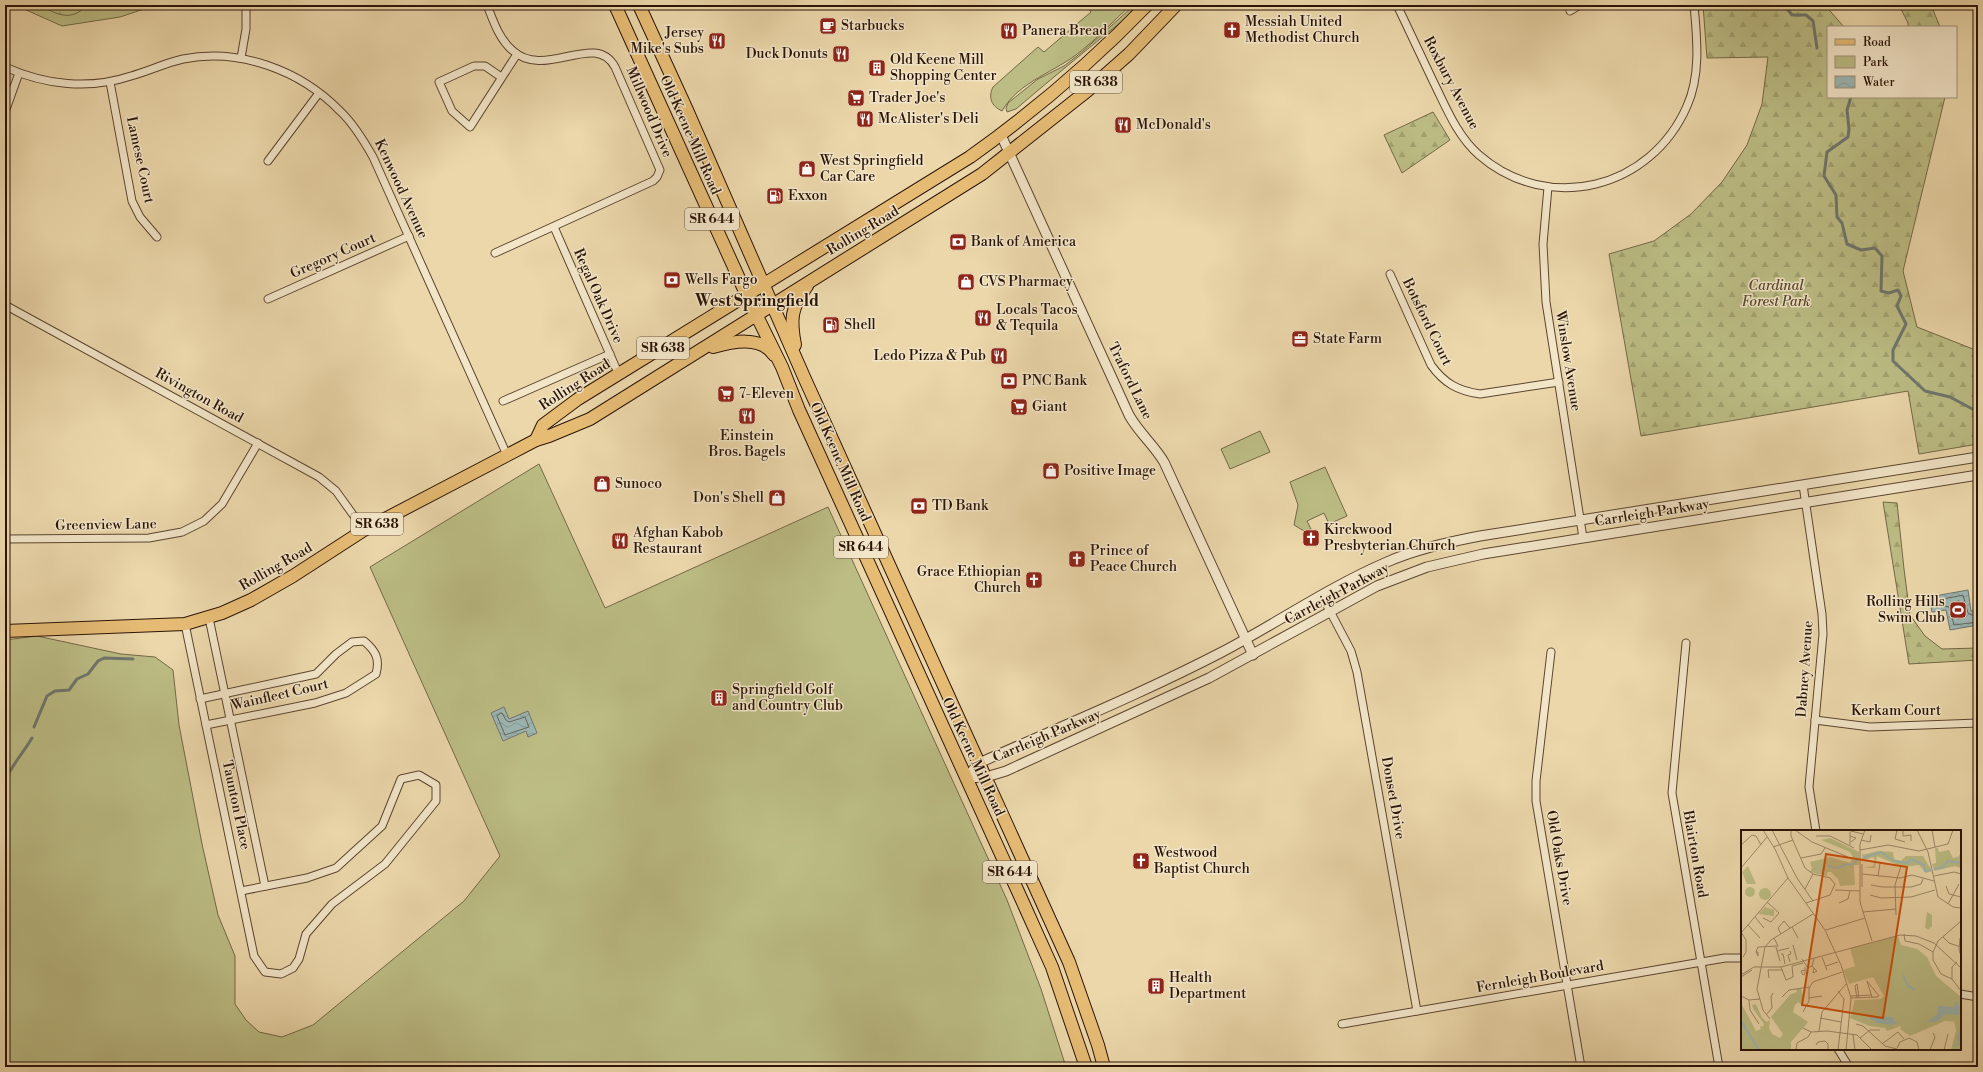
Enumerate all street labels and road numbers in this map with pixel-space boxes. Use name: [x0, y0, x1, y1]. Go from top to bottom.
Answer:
street label: Roxbury Avenue: [1419, 33, 1483, 133]
street label: Millwood Drive: [622, 64, 676, 160]
road number: SR 638: [1070, 71, 1122, 93]
street label: Old Keene Mill Road: [656, 72, 725, 198]
street label: Lamese Court: [122, 115, 158, 205]
street label: Kenwood Avenue: [370, 136, 432, 242]
street label: Rolling Road: [824, 202, 903, 260]
road number: SR 644: [685, 208, 739, 230]
street label: Gregory Court: [288, 229, 379, 283]
street label: Regal Oak Drive: [569, 246, 627, 346]
street label: Botsford Court: [1398, 274, 1456, 369]
street label: Winslow Avenue: [1551, 308, 1585, 413]
road number: SR 638: [637, 337, 689, 359]
street label: Traford Lane: [1104, 340, 1156, 422]
street label: Rolling Road: [536, 355, 614, 415]
street label: Rivington Road: [152, 364, 246, 428]
street label: Old Keene Mill Road: [806, 399, 875, 525]
street label: Carrleigh Parkway: [1593, 495, 1711, 531]
road number: SR 638: [351, 513, 403, 535]
street label: Greenview Lane: [55, 515, 157, 535]
road number: SR 644: [834, 536, 888, 558]
street label: Rolling Road: [236, 539, 316, 595]
street label: Carrleigh Parkway: [1282, 559, 1393, 629]
street label: Dabney Avenue: [1793, 620, 1817, 718]
street label: Wainfleet Court: [229, 675, 330, 715]
street label: Old Keene Mill Road: [938, 695, 1008, 819]
street label: Kerkam Court: [1851, 702, 1941, 720]
street label: Carrleigh Parkway: [990, 705, 1104, 767]
street label: Donset Drive: [1377, 755, 1409, 841]
street label: Taunton Place: [218, 758, 254, 852]
street label: Blairton Road: [1678, 808, 1712, 899]
street label: Old Oaks Drive: [1542, 809, 1576, 907]
road number: SR 644: [983, 861, 1037, 883]
street label: Fernleigh Boulevard: [1475, 957, 1605, 997]

